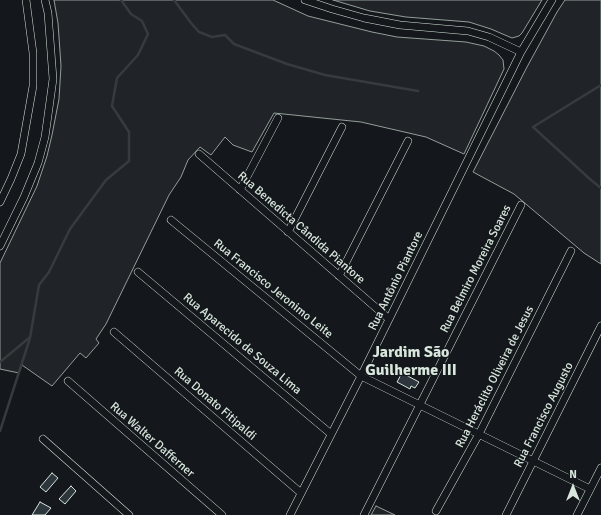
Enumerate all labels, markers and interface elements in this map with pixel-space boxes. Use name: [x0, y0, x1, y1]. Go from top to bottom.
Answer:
street label: Rua Benedicta Cândida Piantore: [234, 169, 368, 287]
street label: Rua Belmiro Moreira Soares: [437, 203, 515, 335]
street label: Rua Antônio Piantore: [366, 229, 426, 333]
street label: Rua Francisco Jeronimo Leite: [210, 236, 336, 342]
street label: Rua Aparecido de Souza Lima: [180, 290, 304, 398]
street label: Rua Heráclito Oliveira de Jesus: [453, 304, 537, 450]
district label: Jardim São Guilherme III: [365, 343, 457, 381]
street label: Rua Francisco Augusto: [511, 360, 577, 470]
street label: Rua Donato Fitipaldi: [171, 364, 259, 444]
street label: Rua Walter Dafferner: [107, 399, 197, 481]
north arrow: [553, 467, 593, 507]
text: N: [569, 468, 577, 481]

